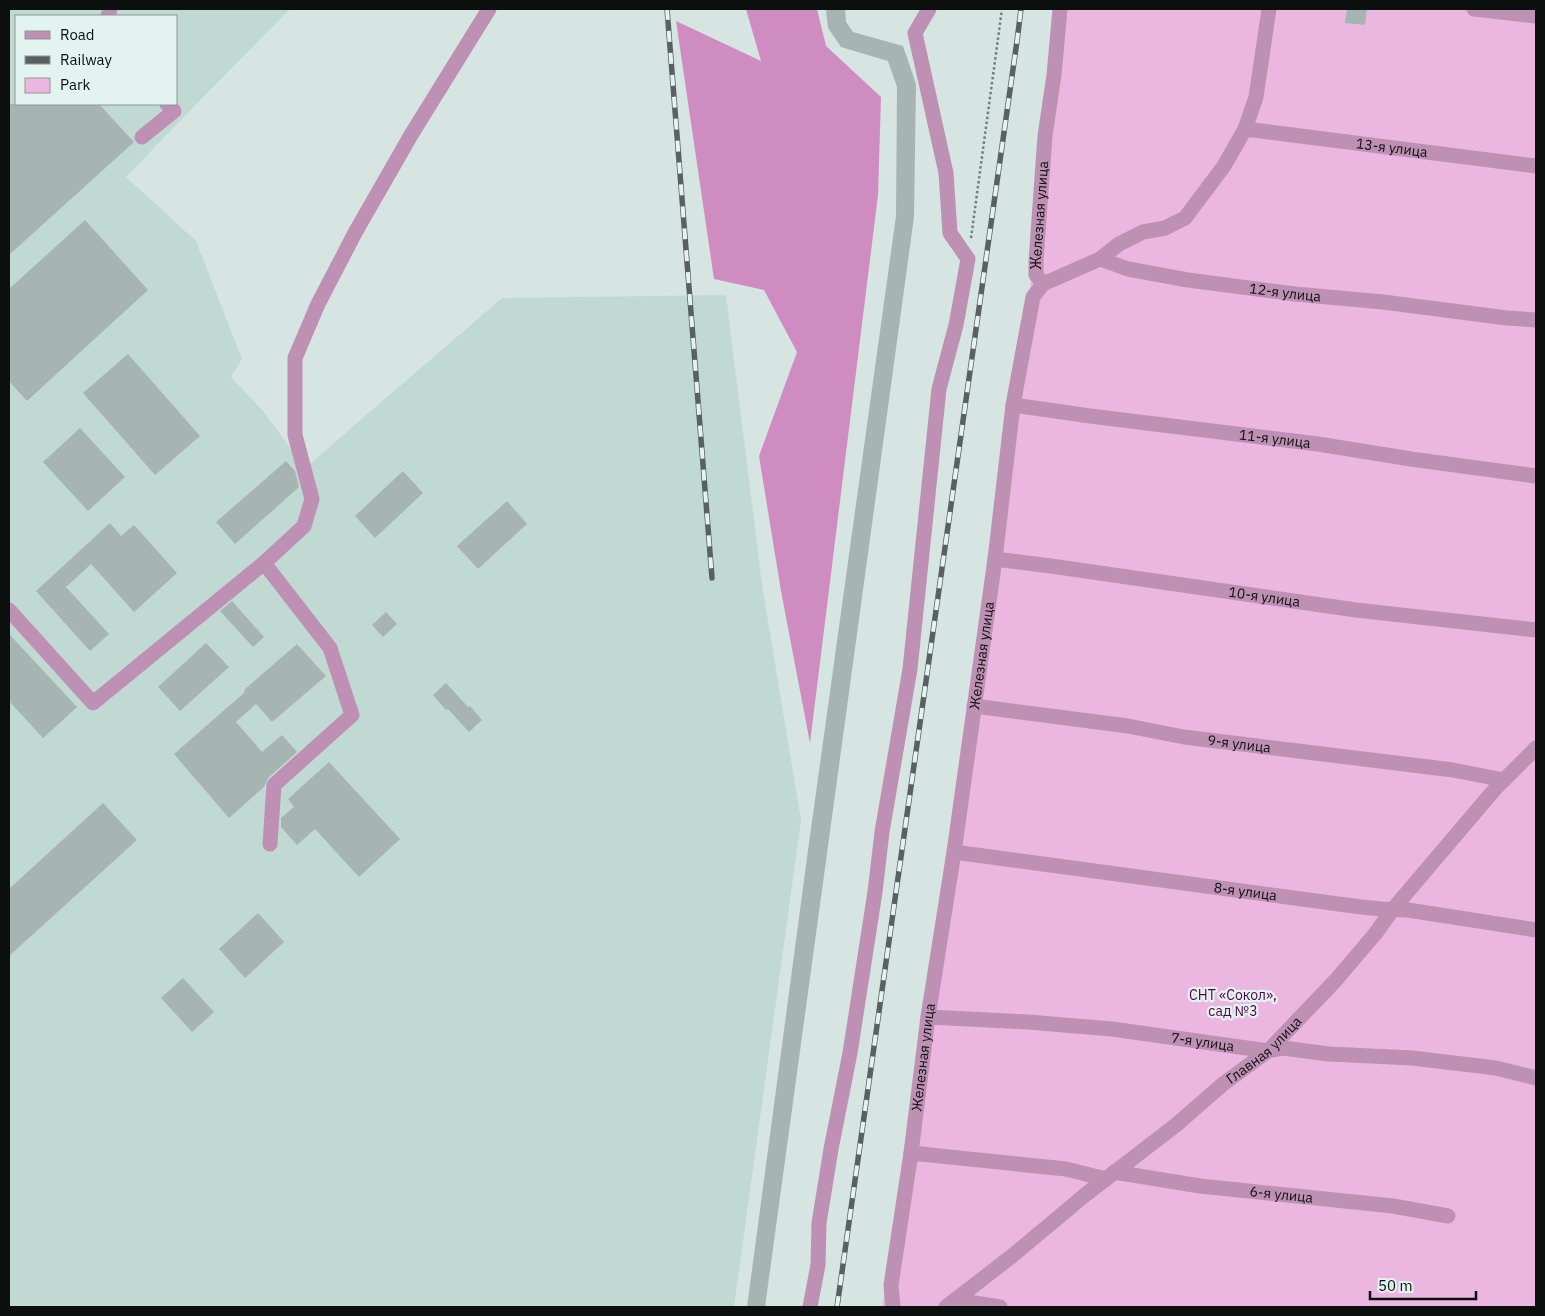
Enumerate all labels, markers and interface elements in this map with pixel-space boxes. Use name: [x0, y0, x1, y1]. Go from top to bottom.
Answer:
legend: [15, 15, 178, 105]
text: Road: [60, 25, 95, 44]
text: Railway: [60, 50, 113, 69]
text: Park: [60, 75, 90, 94]
street label: 13-я улица: [1355, 134, 1429, 161]
street label: Железная улица: [1027, 160, 1052, 270]
street label: 12-я улица: [1248, 279, 1322, 305]
street label: 11-я улица: [1238, 425, 1312, 452]
street label: 10-я улица: [1227, 583, 1302, 611]
street label: Железная улица: [965, 600, 998, 711]
street label: 9-я улица: [1207, 731, 1272, 757]
street label: 8-я улица: [1213, 878, 1279, 905]
park label: СНТ «Сокол», сад №3: [1189, 986, 1277, 1020]
street label: Железная улица: [907, 1001, 939, 1113]
street label: Главная улица: [1223, 1012, 1306, 1088]
street label: 7-я улица: [1170, 1028, 1236, 1055]
street label: 6-я улица: [1249, 1182, 1315, 1207]
scale bar: [1370, 1268, 1476, 1300]
text: 50 m: [1378, 1276, 1413, 1295]

